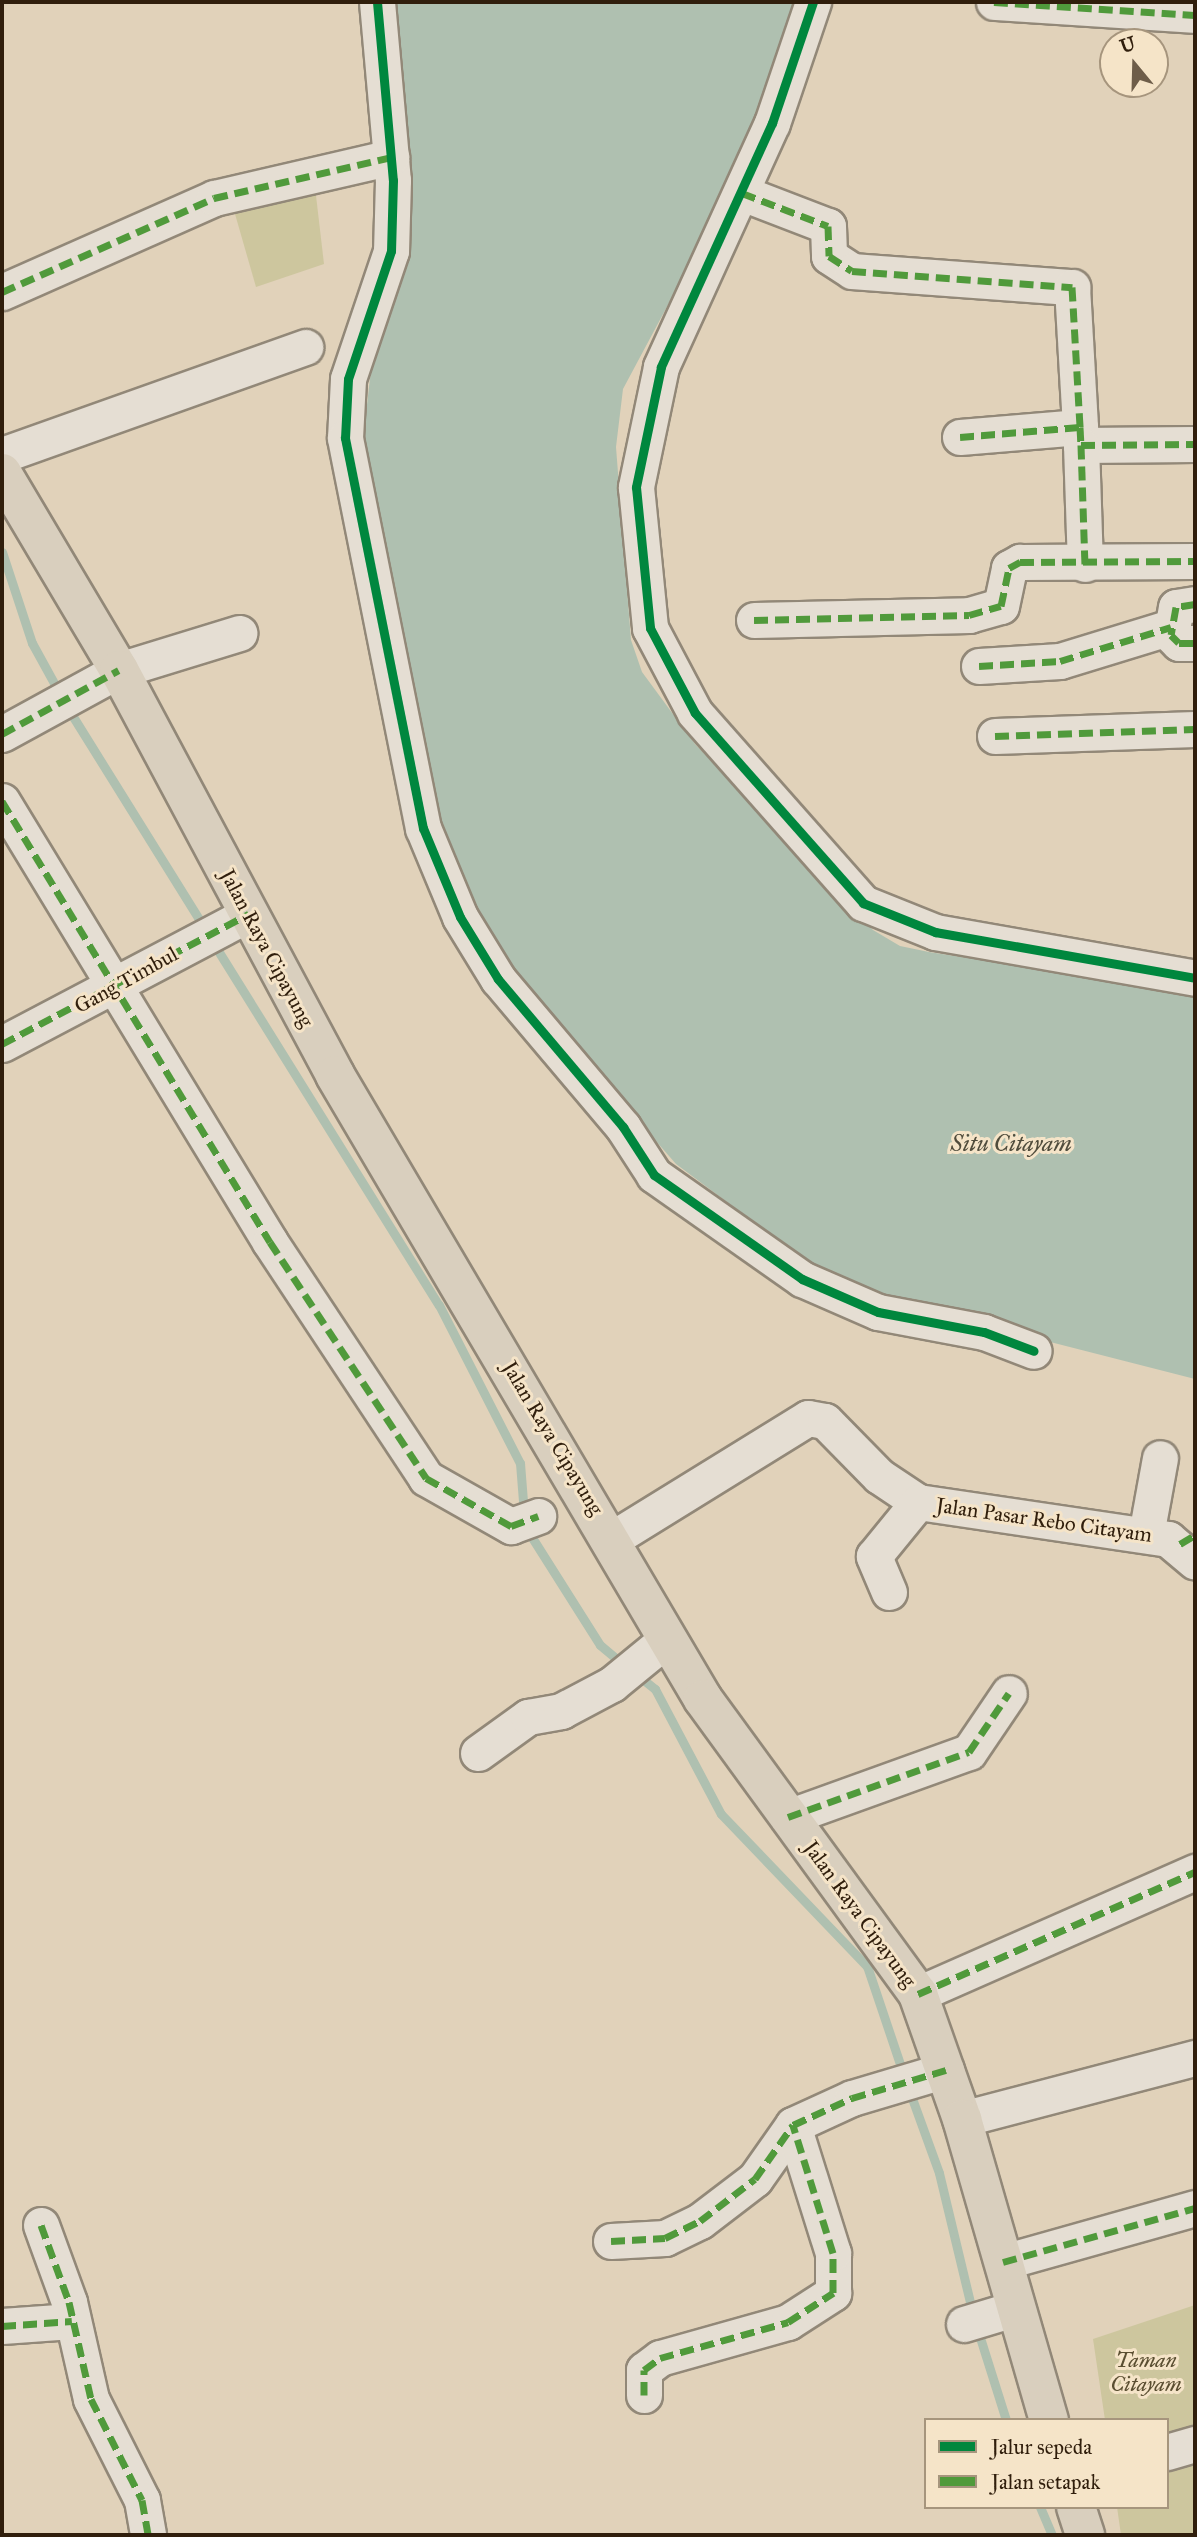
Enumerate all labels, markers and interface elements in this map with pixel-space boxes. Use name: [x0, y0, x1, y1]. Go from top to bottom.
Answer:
north arrow: [1099, 28, 1169, 98]
text: U: [1117, 31, 1138, 58]
street label: Jalan Raya Cipayung: [215, 865, 319, 1031]
street label: Gang Timbul: [70, 941, 182, 1019]
water label: Situ Citayam: [950, 1129, 1072, 1157]
street label: Jalan Raya Cipayung: [497, 1356, 609, 1520]
street label: Jalan Pasar Rebo Citayam: [934, 1492, 1154, 1548]
street label: Jalan Raya Cipayung: [798, 1836, 922, 1992]
park label: Taman Citayam: [1110, 2347, 1182, 2397]
legend: [924, 2418, 1169, 2509]
text: Jalur sepeda: [991, 2434, 1092, 2460]
text: Jalan setapak: [991, 2469, 1100, 2495]

